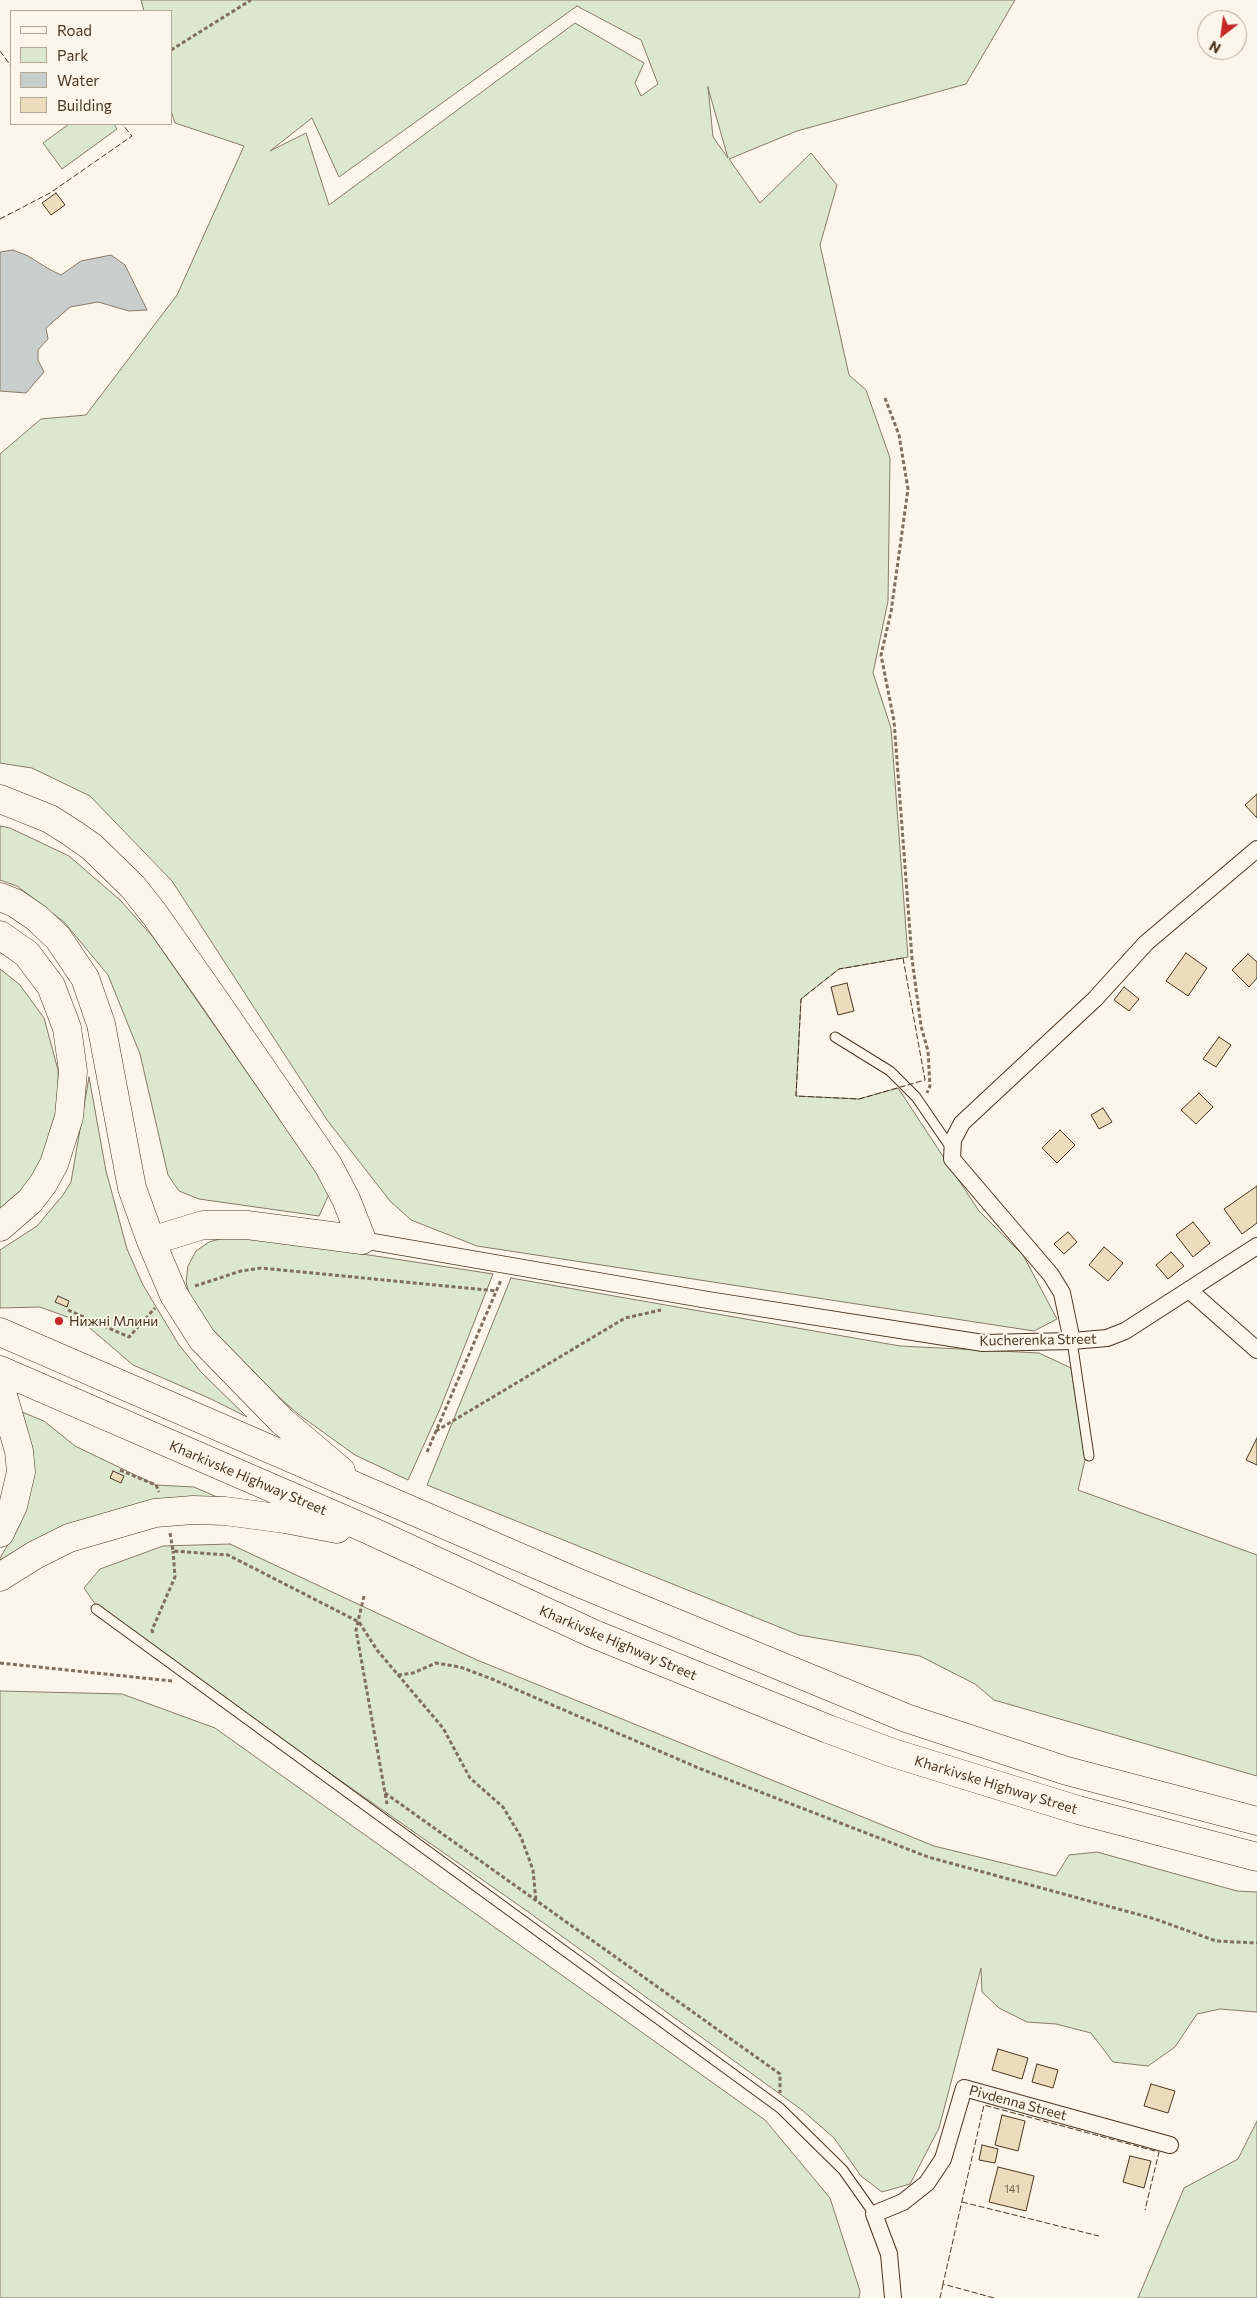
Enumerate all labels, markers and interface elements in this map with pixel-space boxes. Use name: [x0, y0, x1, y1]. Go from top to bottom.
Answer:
legend: [10, 10, 172, 125]
north arrow: [1197, 10, 1247, 60]
text: Road: [57, 21, 92, 39]
text: N: [1206, 38, 1224, 58]
text: Park: [57, 46, 88, 64]
text: Water: [57, 71, 99, 89]
text: Building: [57, 96, 112, 114]
place label: Нижні Млини: [69, 1313, 158, 1329]
marker: Нижні Млини: [53, 1315, 65, 1327]
street label: Kucherenka Street: [979, 1331, 1097, 1349]
street label: Kharkivske Highway Street: [167, 1437, 329, 1519]
street label: Kharkivske Highway Street: [537, 1602, 699, 1684]
street label: Kharkivske Highway Street: [912, 1752, 1080, 1818]
street label: Pivdenna Street: [967, 2082, 1069, 2124]
house number: 141: [1004, 2182, 1020, 2196]

